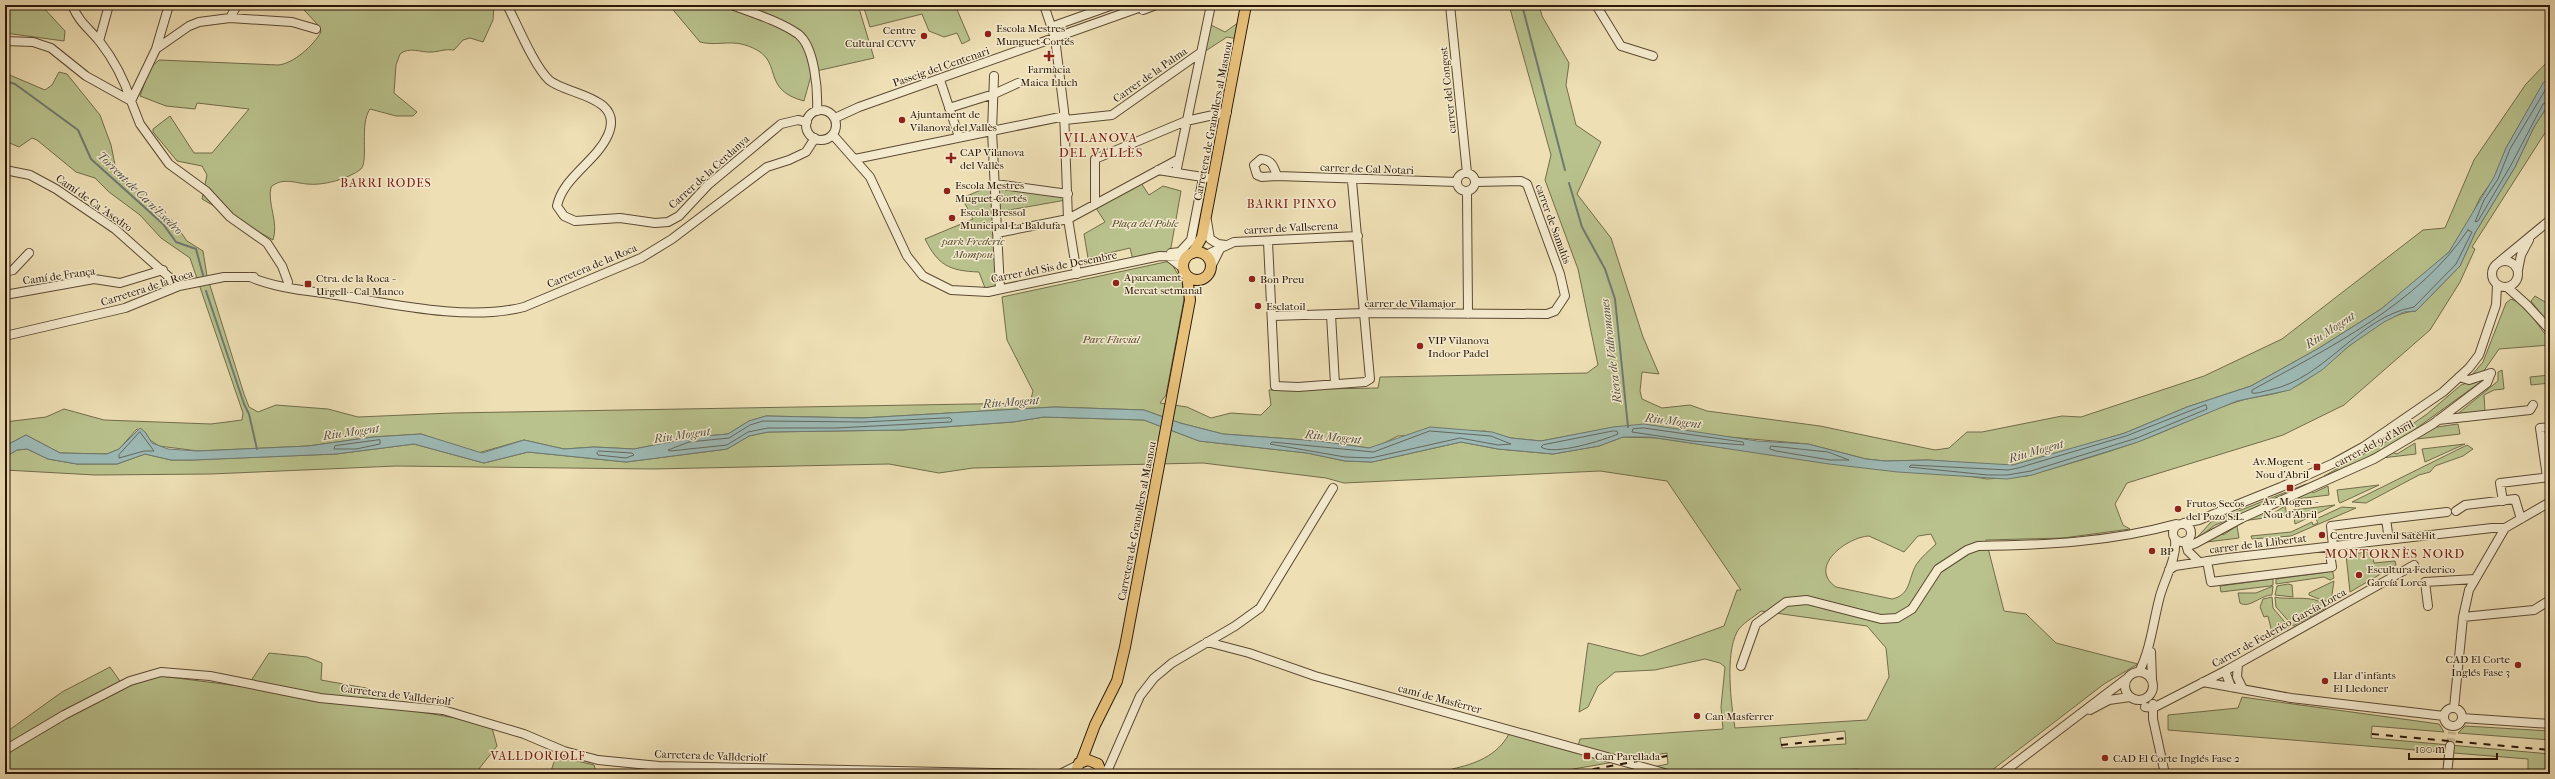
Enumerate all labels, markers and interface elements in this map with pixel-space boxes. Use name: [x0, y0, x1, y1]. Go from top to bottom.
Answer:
place label: Escola Mestres Munguet-Cortés: [996, 22, 1074, 48]
place label: Centre Cultural CCVV: [845, 24, 917, 50]
marker: Escola Mestres Munguet-Cortés: [983, 29, 993, 39]
marker: Centre Cultural CCVV: [919, 31, 929, 41]
street label: Carretera de Granollers al Masnou: [1191, 39, 1235, 202]
street label: Passeig del Centenari: [891, 44, 992, 90]
street label: Carrer de la Palma: [1110, 44, 1190, 105]
street label: carrer del Congost: [1437, 46, 1459, 134]
marker: Farmàcia Maica Lluch: [1044, 51, 1054, 61]
place label: Farmàcia Maica Lluch: [1020, 63, 1079, 89]
place label: Ajuntament de Vilanova del Vallès: [909, 108, 997, 134]
marker: Ajuntament de Vilanova del Vallès: [897, 115, 907, 125]
district label: VILANOVA DEL VALLÈS: [1059, 130, 1143, 160]
street label: Carrer de la Cerdanya: [666, 132, 753, 212]
place label: CAP Vilanova del Vallès: [960, 146, 1025, 172]
water label: Torrent de Ca n'Esedro: [94, 149, 186, 237]
marker: CAP Vilanova del Vallès: [945, 152, 957, 164]
street label: carrer de Cal Notari: [1320, 161, 1415, 177]
street label: Camí de Ca 'Asedro: [53, 172, 135, 235]
district label: BARRI RODES: [340, 176, 432, 190]
place label: Escola Mestres Muguet-Cortés: [955, 179, 1027, 205]
street label: carrer de Samalús: [1533, 182, 1573, 266]
marker: Escola Mestres Muguet-Cortés: [942, 186, 952, 196]
district label: BARRI PINXO: [1247, 197, 1337, 211]
place label: Escola Bressol Municipal La Baldufa: [960, 206, 1061, 232]
marker: Escola Bressol Municipal La Baldufa: [947, 213, 957, 223]
park label: Plaça del Poble: [1111, 217, 1179, 230]
street label: carrer de Vallserena: [1244, 219, 1339, 237]
park label: park Frederic Mompou: [940, 235, 1005, 261]
street label: Carretera de la Roca: [545, 241, 640, 291]
street label: Carrer del Sis de Desembre: [990, 248, 1119, 286]
street label: Camí de França: [22, 264, 97, 288]
street label: Carretera de la Roca: [99, 267, 196, 309]
place label: Aparcament Mercat setmanal: [1123, 271, 1202, 297]
place label: Ctra. de la Roca - Urgell - Cal Manco: [316, 272, 404, 298]
place label: Bon Preu: [1260, 273, 1305, 286]
marker: Bon Preu: [1247, 274, 1257, 284]
marker: Aparcament Mercat setmanal: [1111, 278, 1121, 288]
marker: Ctra. de la Roca - Urgell - Cal Manco: [303, 279, 313, 289]
street label: carrer de Vilamajor: [1364, 297, 1456, 310]
water label: Riera de Vallromanes: [1598, 298, 1624, 405]
place label: Esclatoil: [1266, 300, 1305, 313]
marker: Esclatoil: [1253, 301, 1263, 311]
water label: Riu Mogent: [2302, 308, 2359, 352]
park label: Parc Fluvial: [1082, 333, 1141, 346]
place label: VIP Vilanova Indoor Padel: [1427, 334, 1490, 360]
marker: VIP Vilanova Indoor Padel: [1415, 341, 1425, 351]
water label: Riu Mogent: [981, 393, 1041, 411]
water label: Riu Mogent: [1643, 410, 1703, 432]
street label: carrer del 9 d'Abril: [2332, 418, 2416, 470]
water label: Riu Mogent: [321, 421, 381, 443]
water label: Riu Mogent: [652, 424, 712, 446]
water label: Riu Mogent: [1303, 427, 1363, 447]
water label: Riu Mogent: [2006, 436, 2066, 466]
street label: Carretera de Granollers al Masnou: [1115, 439, 1159, 602]
place label: Av.Mogent - Nou d'Abril: [2252, 455, 2311, 481]
marker: Av.Mogent - Nou d'Abril: [2312, 462, 2322, 472]
marker: Av. Mogen - Nou d'Abril: [2285, 483, 2295, 493]
place label: Av. Mogen - Nou d'Abril: [2262, 495, 2320, 521]
place label: Frutos Secos del Pozo S.L.: [2186, 497, 2244, 523]
marker: Frutos Secos del Pozo S.L.: [2173, 504, 2183, 514]
place label: Centre Juvenil Satèl·lit: [2330, 529, 2436, 542]
marker: Centre Juvenil Satèl·lit: [2317, 530, 2327, 540]
street label: carrer de la Llibertat: [2209, 532, 2307, 556]
place label: BP: [2160, 545, 2174, 558]
marker: BP: [2147, 546, 2157, 556]
district label: MONTORNÈS NORD: [2325, 546, 2465, 561]
place label: Escultura Federico García Lorca: [2367, 563, 2456, 589]
marker: Escultura Federico García Lorca: [2354, 570, 2364, 580]
street label: Carrer de Federico García Lorca: [2210, 585, 2349, 670]
place label: CAD El Corte Inglés Fase 3: [2446, 653, 2511, 679]
marker: CAD El Corte Inglés Fase 3: [2513, 660, 2523, 670]
place label: Llar d'infants El Lledoner: [2333, 669, 2396, 695]
marker: Llar d'infants El Lledoner: [2320, 676, 2330, 686]
street label: Carretera de Vallderiolf: [340, 682, 454, 709]
street label: camí de Masferrer: [1397, 682, 1484, 716]
place label: Can Masferrer: [1705, 710, 1774, 723]
marker: Can Masferrer: [1692, 711, 1702, 721]
scale bar: [2409, 735, 2497, 761]
text: 100 m: [2415, 742, 2445, 756]
street label: Carretera de Vallderiolf: [654, 748, 768, 765]
district label: VALLDORIOLF: [489, 749, 586, 763]
place label: Can Parellada: [1595, 750, 1661, 763]
marker: Can Parellada: [1582, 751, 1592, 761]
place label: CAD El Corte Inglés Fase 2: [2113, 752, 2240, 765]
marker: CAD El Corte Inglés Fase 2: [2100, 753, 2110, 763]

